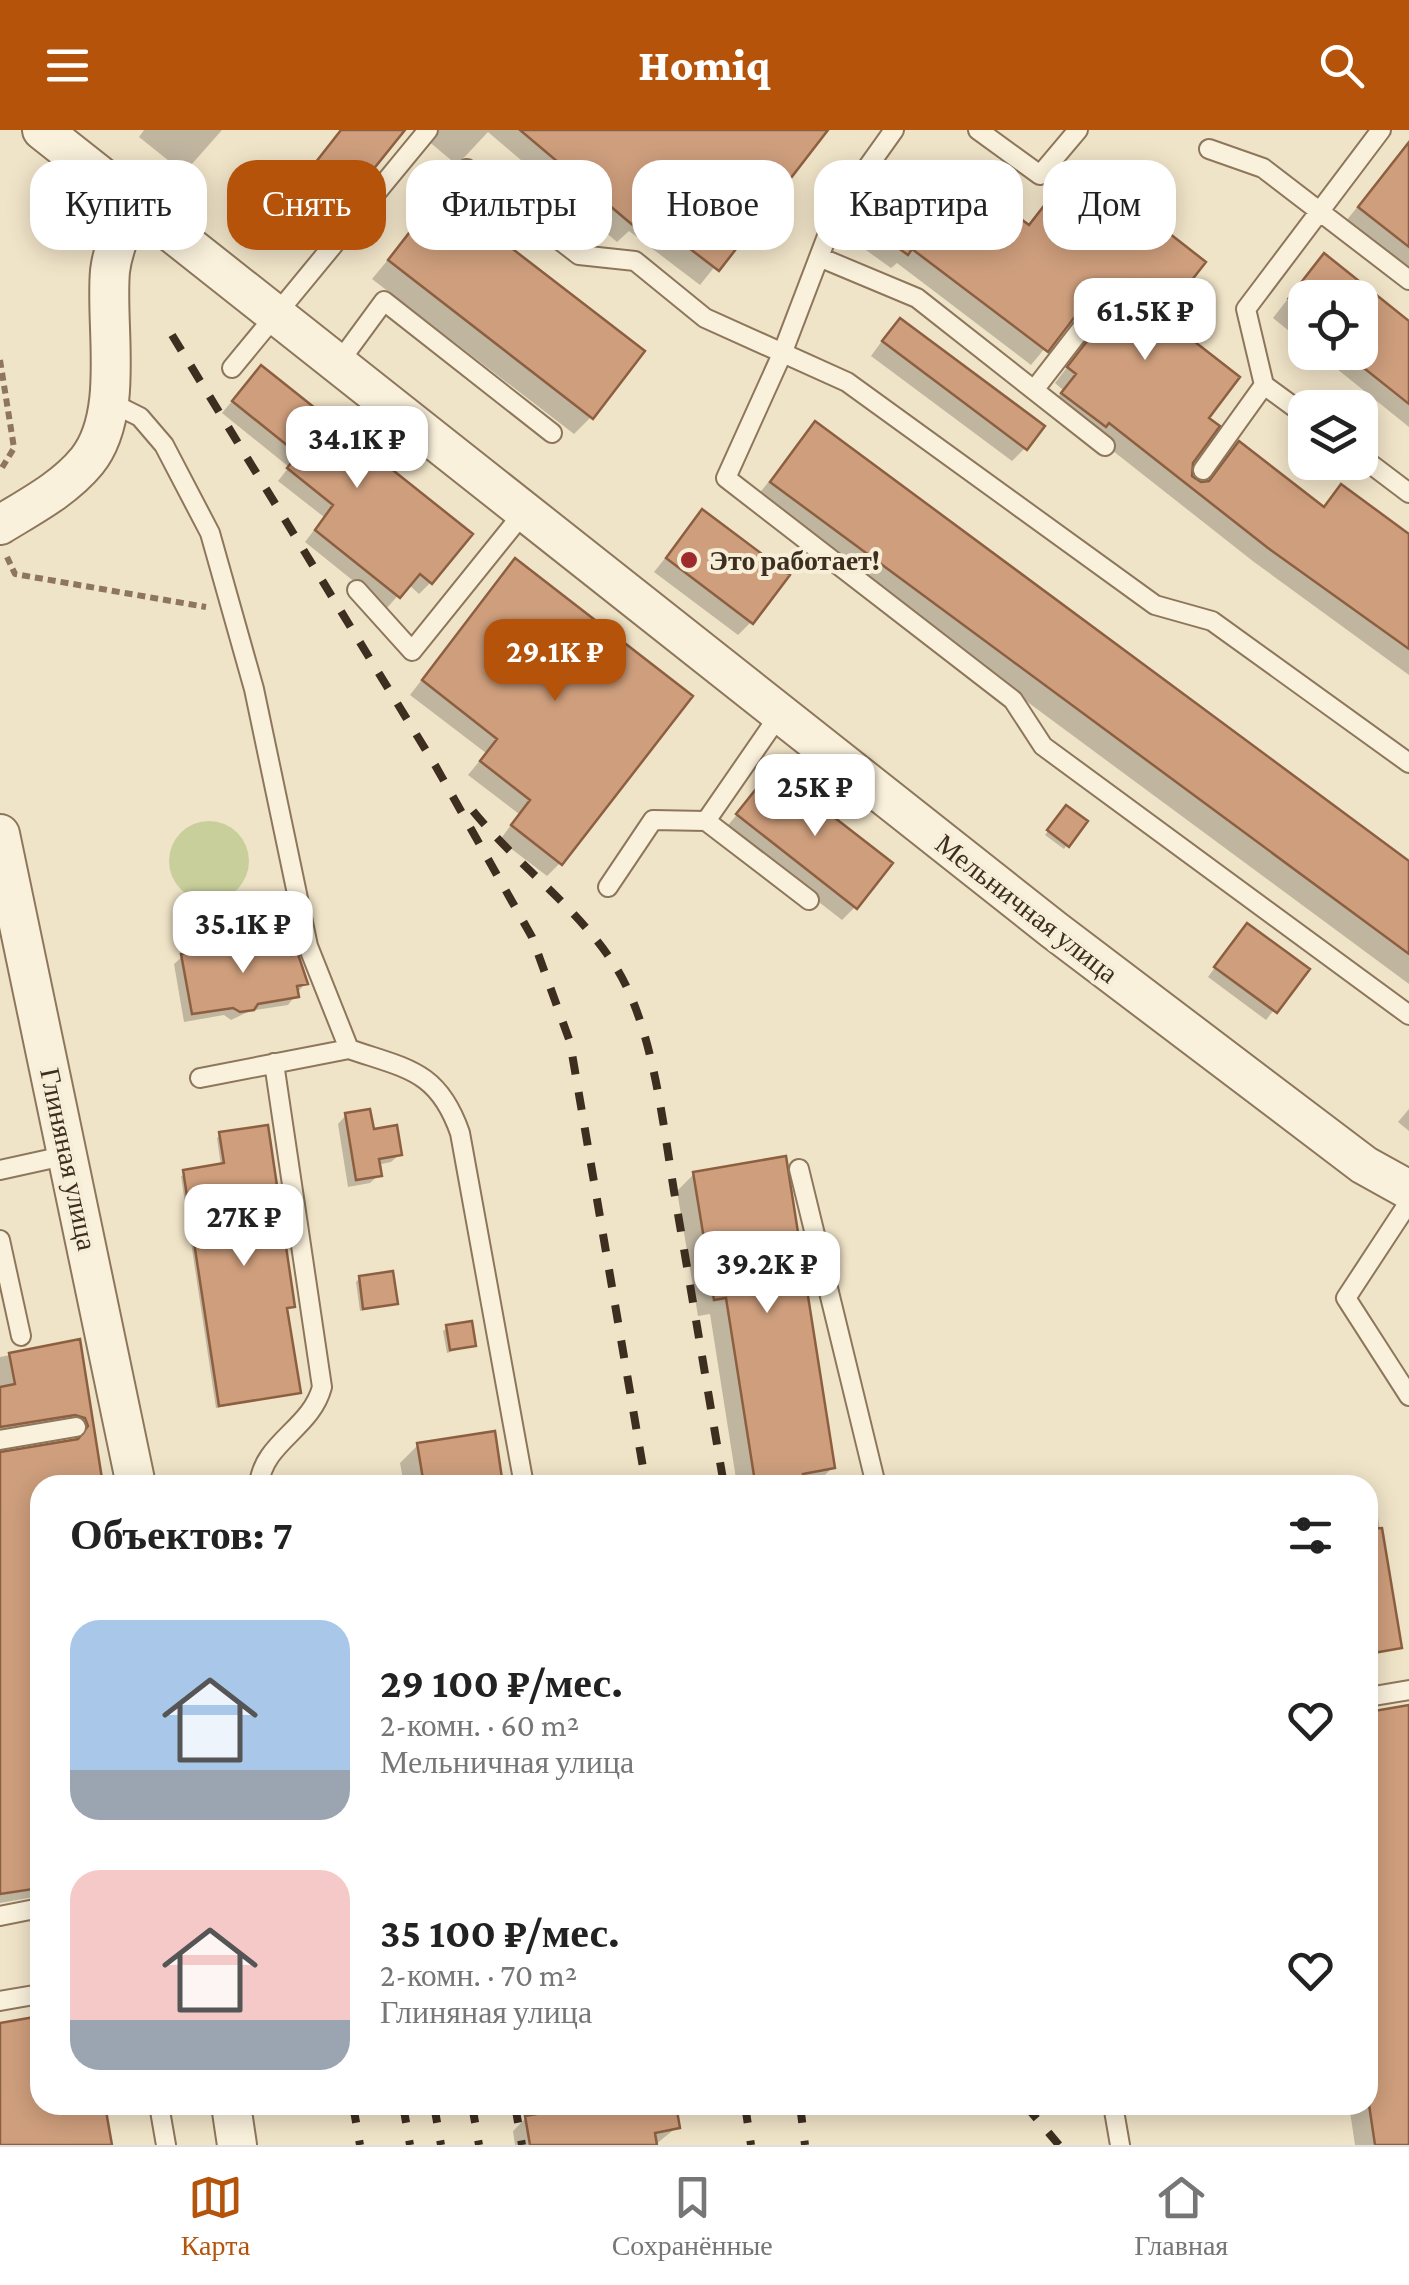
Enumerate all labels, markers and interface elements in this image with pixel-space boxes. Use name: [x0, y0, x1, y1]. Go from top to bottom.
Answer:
icon: menu: [40, 38, 95, 93]
icon: search: [1314, 38, 1369, 93]
text: Homiq: [638, 40, 771, 90]
chip: Купить: [30, 160, 207, 250]
chip: Снять: [227, 160, 386, 250]
chip: Фильтры: [406, 160, 612, 250]
chip: Новое: [632, 160, 794, 250]
chip: Квартира: [814, 160, 1023, 250]
chip: Дом: [1043, 160, 1176, 250]
pin: 61.5K ₽: [1053, 278, 1237, 363]
map controls: [1288, 280, 1378, 480]
button: locate: [1288, 280, 1378, 370]
text: 61.5K ₽: [1096, 292, 1194, 328]
button: layers: [1288, 390, 1378, 480]
pin: 34.1K ₽: [265, 406, 449, 491]
text: 34.1K ₽: [308, 420, 406, 456]
place label: Это работает!: [709, 545, 880, 576]
marker: Это работает!: [678, 549, 700, 571]
pin: 29.1K ₽: [463, 619, 647, 704]
text: 29.1K ₽: [506, 633, 604, 669]
pin: 25K ₽: [745, 754, 885, 839]
text: 25K ₽: [777, 768, 853, 804]
street label: Мельничная улица: [930, 828, 1124, 989]
pin: 35.1K ₽: [151, 891, 335, 976]
text: 35.1K ₽: [195, 905, 291, 941]
street label: Глиняная улица: [34, 1065, 103, 1254]
pin: 27K ₽: [174, 1184, 314, 1269]
text: 27K ₽: [206, 1198, 282, 1234]
pin: 39.2K ₽: [675, 1231, 859, 1316]
text: 39.2K ₽: [716, 1245, 818, 1281]
icon: filters: [1283, 1508, 1338, 1563]
text: Объектов: 7: [70, 1511, 293, 1558]
text: 29 100 ₽/мес.: [380, 1659, 623, 1706]
icon: home: [150, 1660, 270, 1780]
icon: heart: [1283, 1693, 1338, 1748]
text: 2-комн. · 60 m²: [380, 1707, 579, 1743]
text: Мельничная улица: [380, 1744, 634, 1780]
text: 35 100 ₽/мес.: [380, 1909, 620, 1956]
icon: home: [150, 1910, 270, 2030]
icon: heart: [1283, 1943, 1338, 1998]
text: 2-комн. · 70 m²: [380, 1957, 577, 1993]
text: Глиняная улица: [380, 1994, 592, 2030]
tab: Карта: [181, 2170, 250, 2262]
tab: Сохранённые: [612, 2170, 773, 2262]
tab: Главная: [1134, 2170, 1228, 2262]

